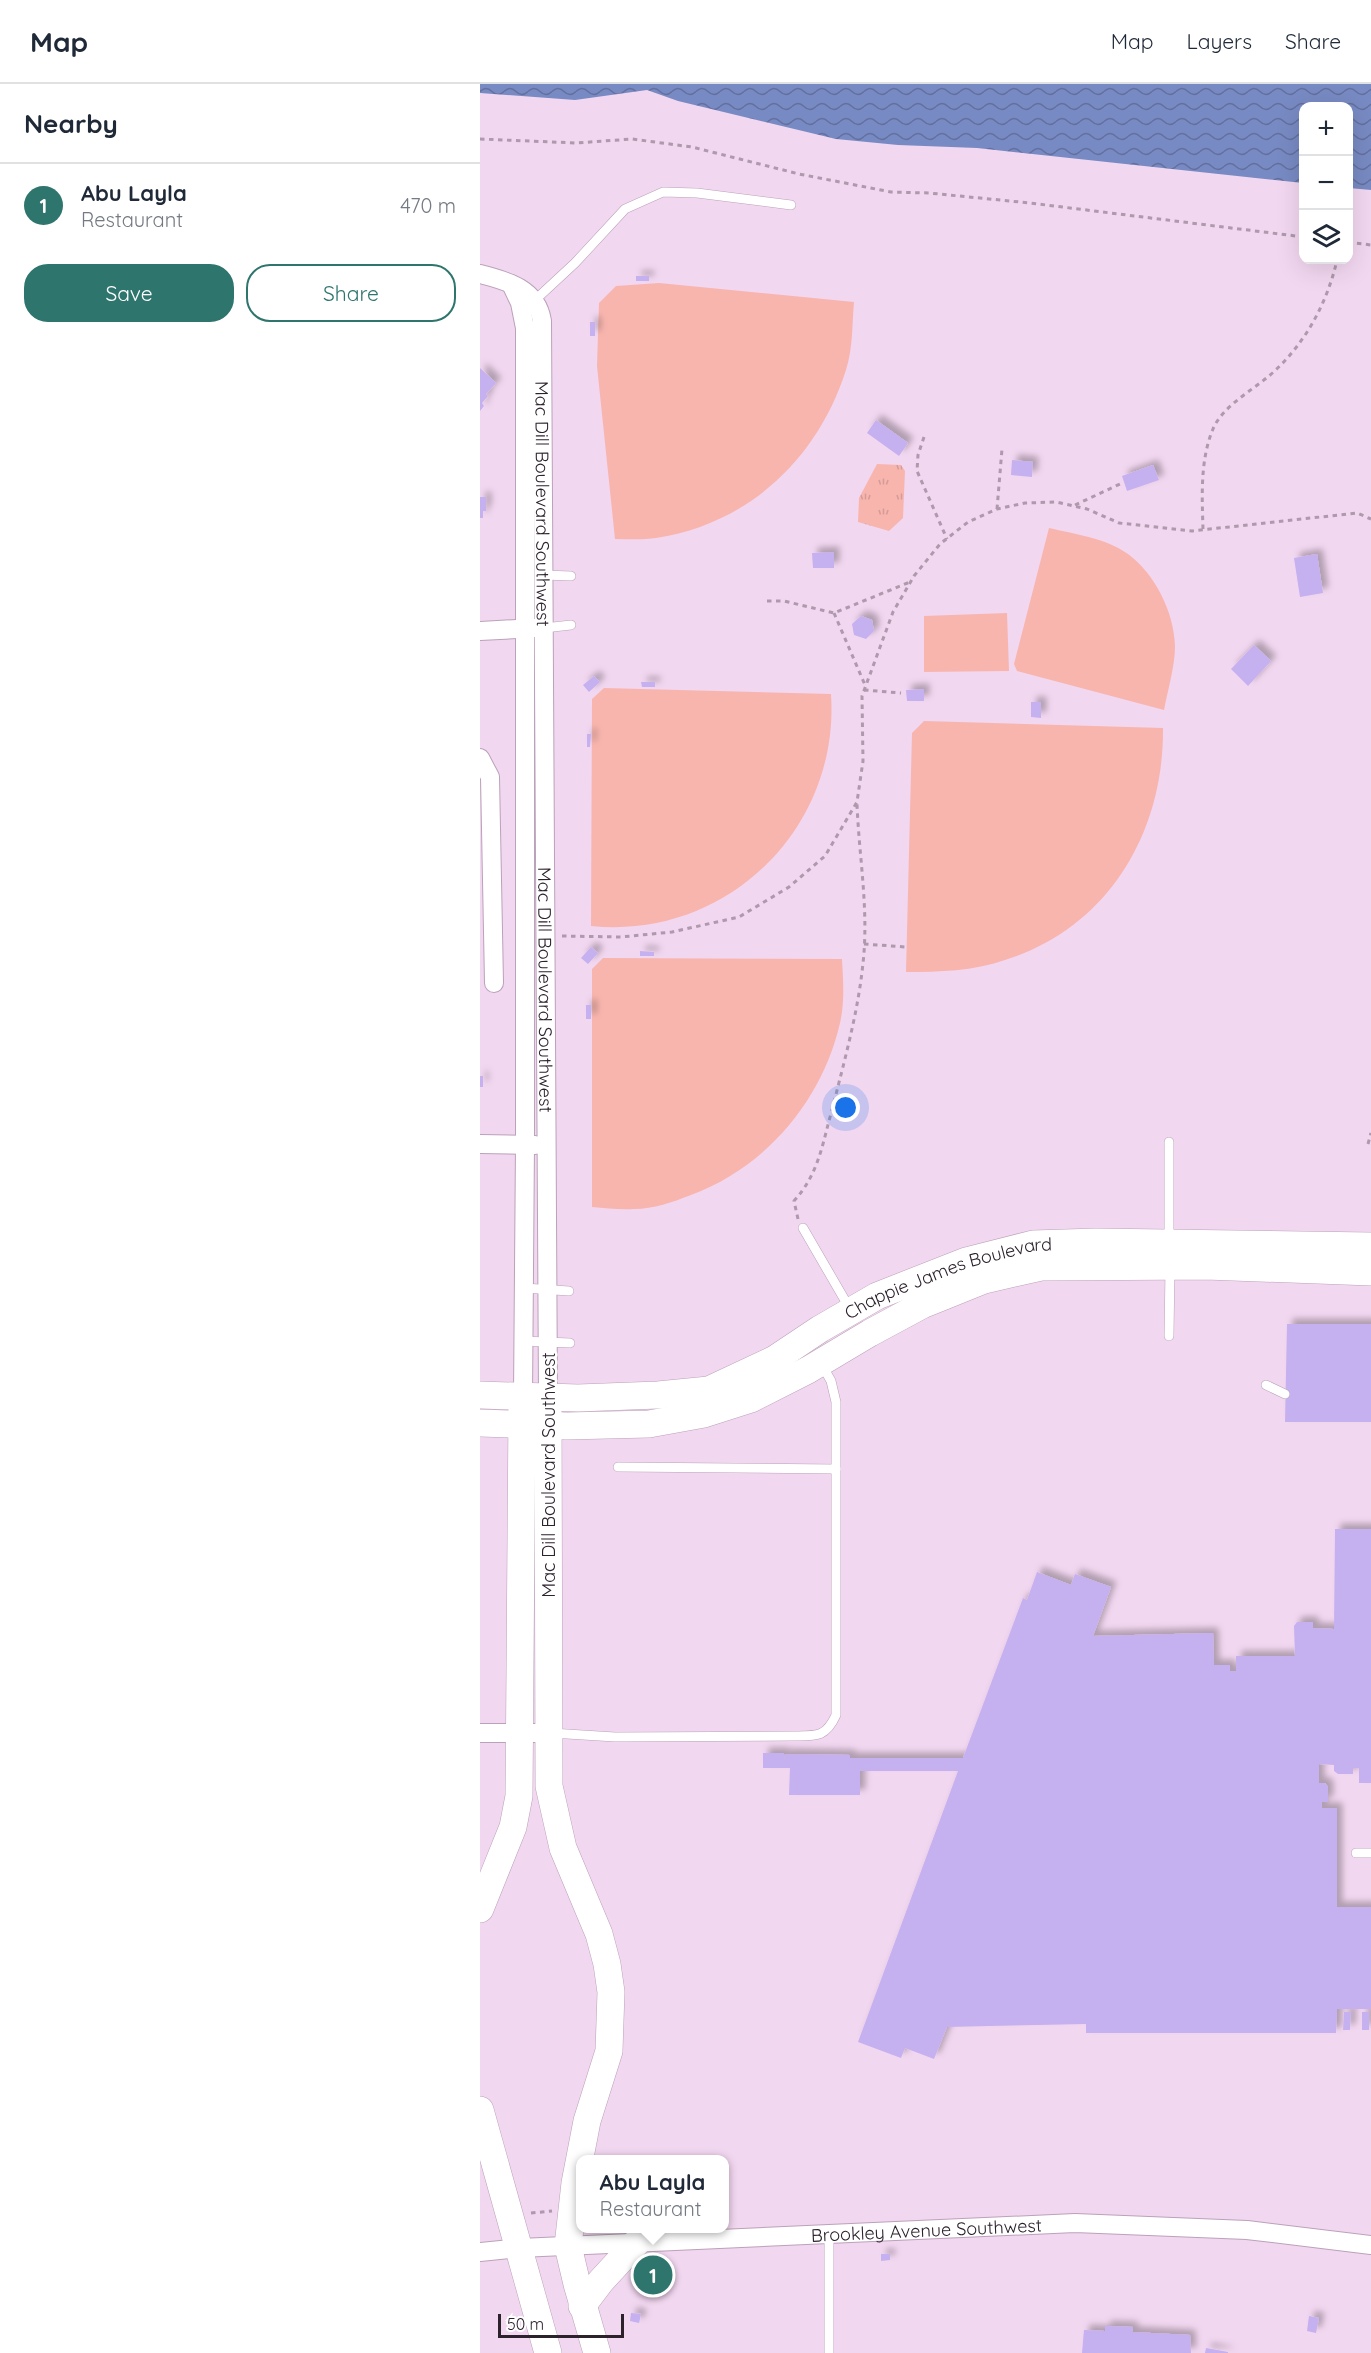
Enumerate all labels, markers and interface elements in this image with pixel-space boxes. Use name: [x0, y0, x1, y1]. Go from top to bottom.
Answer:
text: Map: [30, 24, 88, 59]
text: Map: [1111, 28, 1154, 54]
text: Layers: [1187, 28, 1252, 54]
text: Share: [1285, 28, 1341, 54]
map controls: [1299, 102, 1353, 264]
button: +: [1299, 102, 1353, 156]
text: Nearby: [24, 107, 118, 140]
button: −: [1299, 156, 1353, 210]
text: Abu Layla: [81, 179, 187, 207]
text: 1: [40, 193, 47, 218]
text: 470 m: [400, 193, 456, 218]
text: Restaurant: [81, 207, 183, 232]
button: layers: [1299, 210, 1353, 264]
button: Save: [24, 264, 234, 322]
button: Share: [246, 264, 456, 322]
street label: Mac Dill Boulevard Southwest: [531, 381, 555, 627]
street label: Mac Dill Boulevard Southwest: [534, 867, 558, 1113]
your location: [831, 1093, 860, 1122]
street label: Chappie James Boulevard: [840, 1232, 1052, 1324]
street label: Mac Dill Boulevard Southwest: [537, 1352, 560, 1598]
popup: [576, 2155, 729, 2233]
text: Abu Layla: [600, 2168, 705, 2196]
text: Restaurant: [600, 2196, 702, 2221]
street label: Brookley Avenue Southwest: [810, 2213, 1042, 2246]
pin: 1: [634, 2252, 672, 2298]
scale bar: [498, 2311, 624, 2338]
text: 50 m: [507, 2314, 544, 2334]

